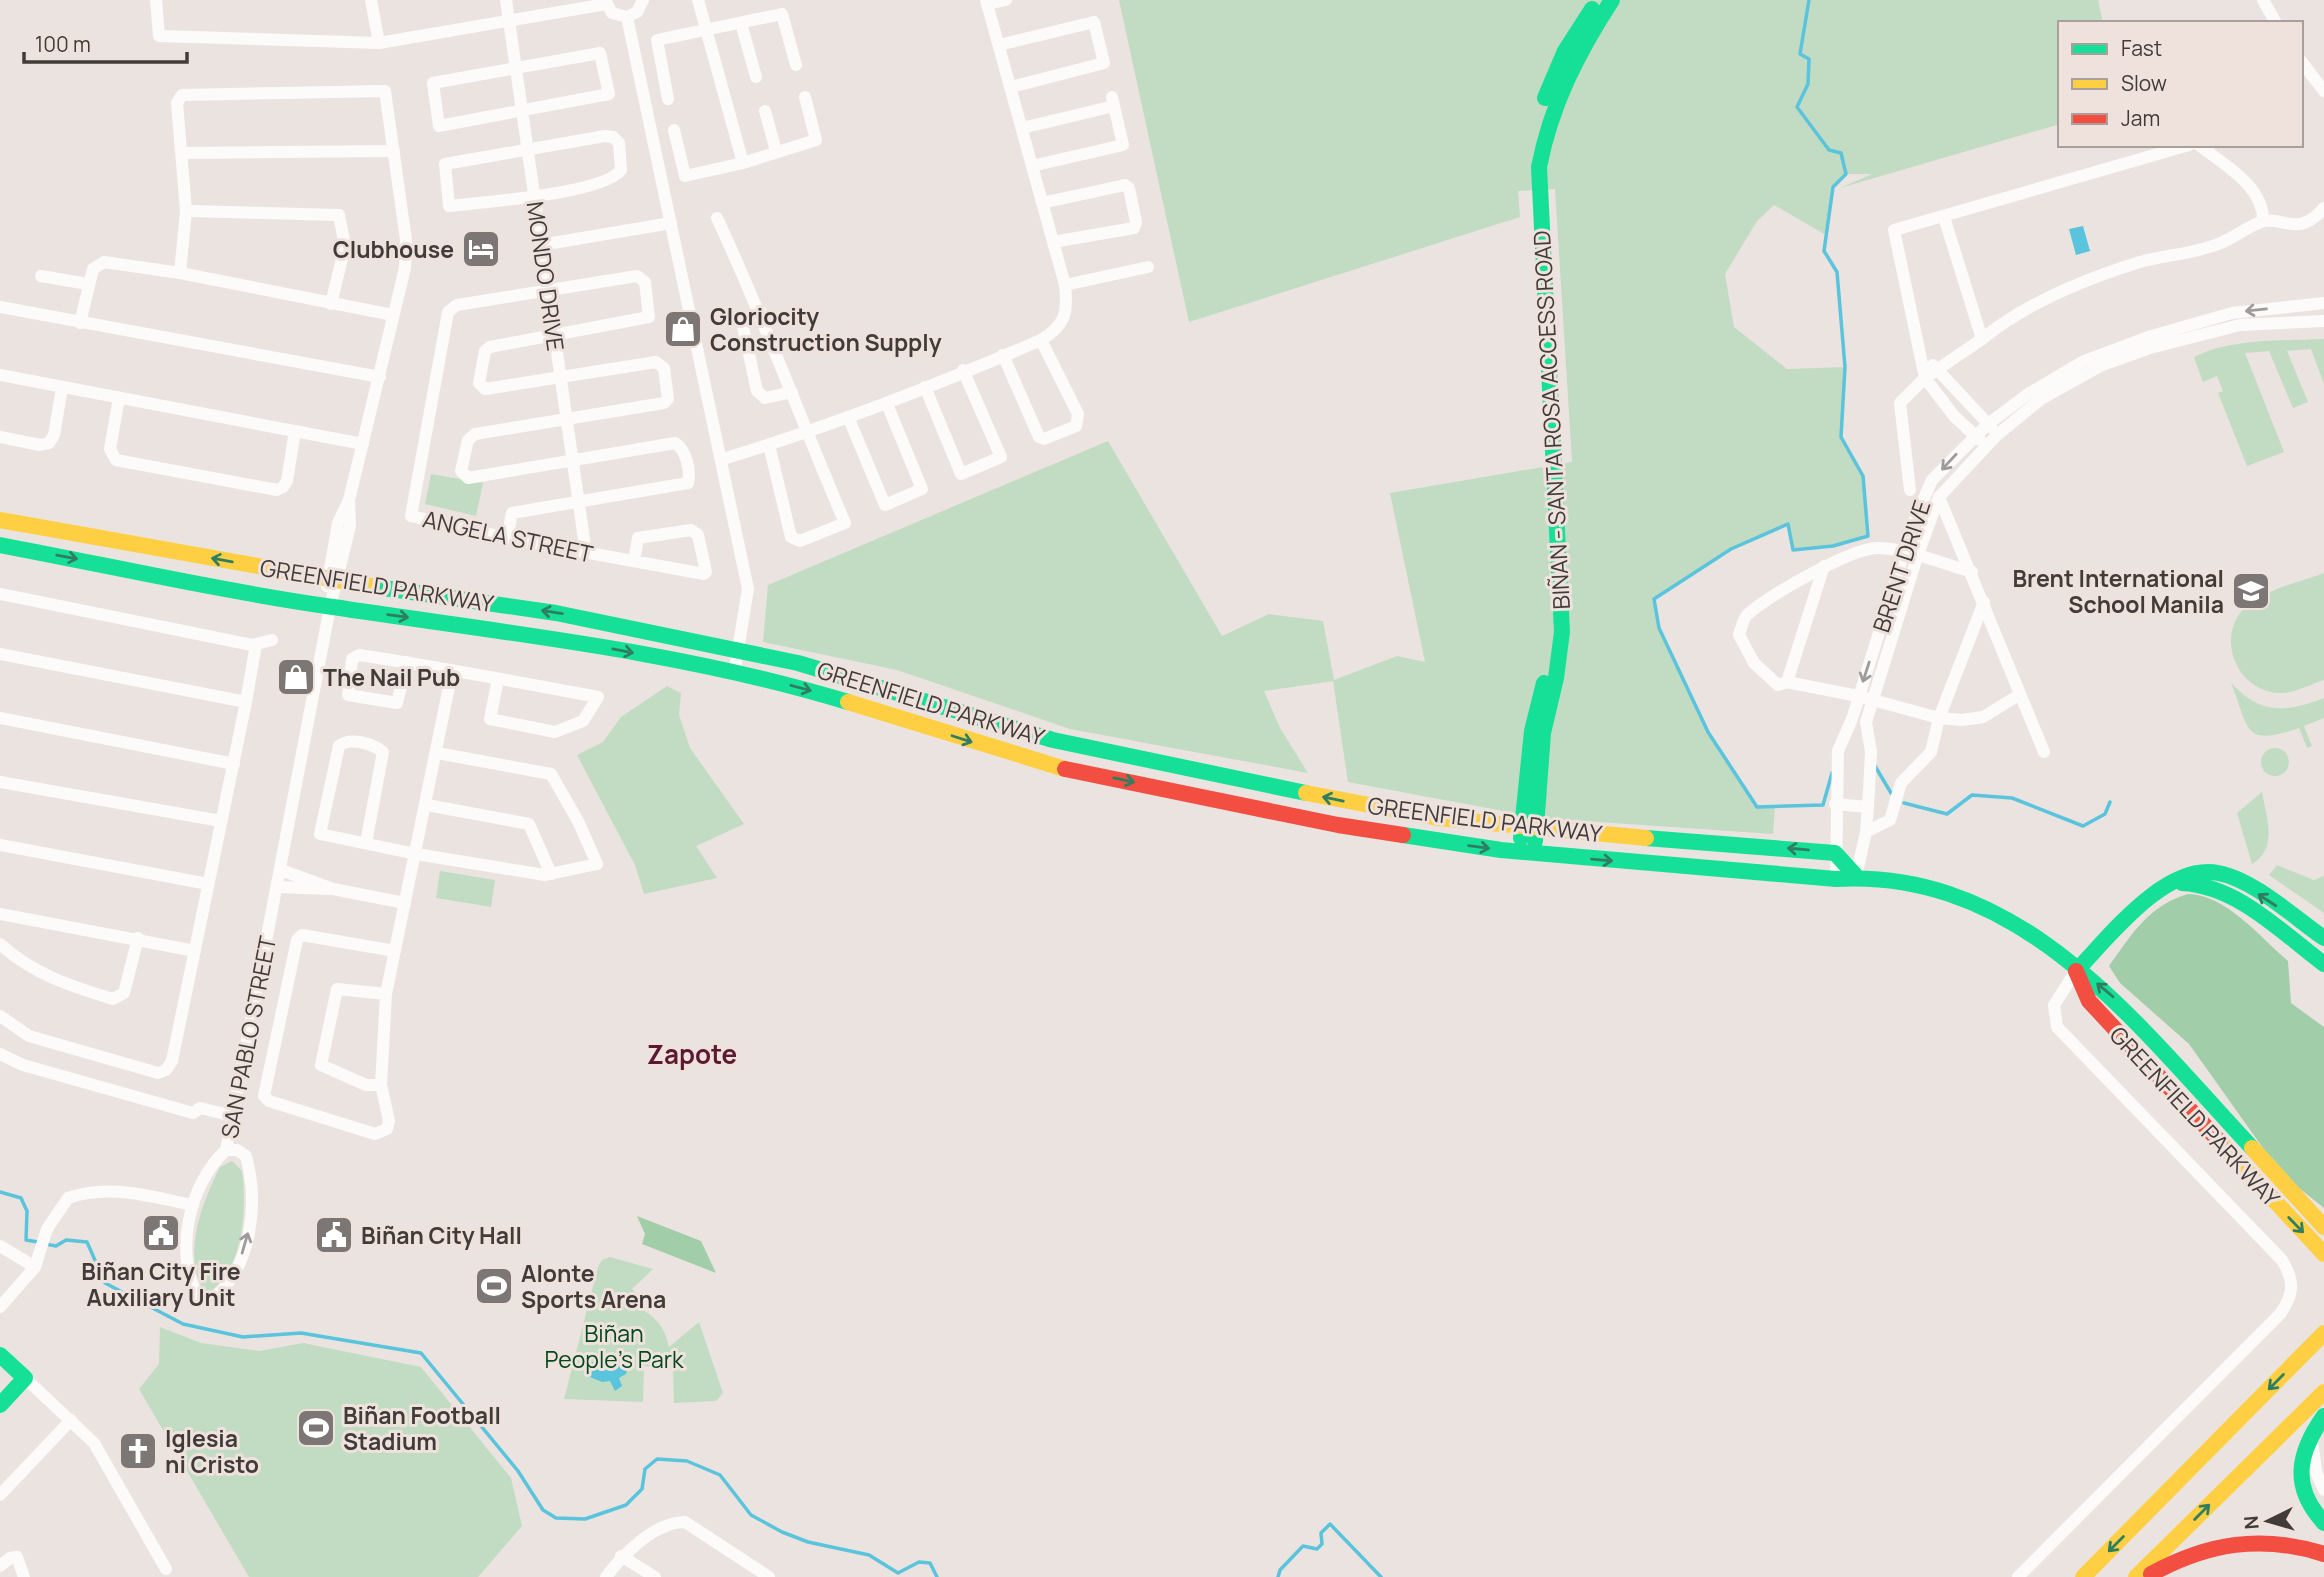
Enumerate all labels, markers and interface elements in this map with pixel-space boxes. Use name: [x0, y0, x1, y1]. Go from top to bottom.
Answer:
scale bar: [24, 21, 187, 65]
legend: [2058, 21, 2303, 147]
text: 100 m: [35, 30, 91, 58]
text: Fast: [2121, 34, 2162, 62]
text: Slow: [2121, 69, 2167, 97]
text: Jam: [2121, 104, 2160, 132]
street label: MONDO DRIVE: [520, 199, 572, 353]
hotel icon: Clubhouse: [460, 228, 502, 270]
street label: BIÑAN - SANTA ROSA ACCESS ROAD: [1525, 230, 1577, 610]
place label: Clubhouse: [333, 233, 454, 265]
place label: Gloriocity Construction Supply: [710, 300, 942, 358]
one-way arrow: [2245, 304, 2268, 317]
shop icon: Gloriocity Construction Supply: [662, 308, 704, 350]
one-way arrow: [1940, 453, 1957, 470]
street label: BRENT DRIVE: [1865, 496, 1937, 636]
street label: ANGELA STREET: [420, 502, 596, 570]
one-way arrow: [55, 551, 78, 565]
street label: GREENFIELD PARKWAY: [258, 551, 496, 619]
one-way arrow: [211, 553, 234, 566]
place label: Brent International School Manila: [2013, 562, 2224, 620]
school or university icon: Brent International School Manila: [2230, 570, 2272, 612]
one-way arrow: [541, 605, 564, 618]
one-way arrow: [386, 610, 409, 623]
one-way arrow: [611, 645, 634, 658]
street label: GREENFIELD PARKWAY: [814, 653, 1049, 753]
shop icon: The Nail Pub: [275, 656, 317, 698]
one-way arrow: [1859, 660, 1871, 682]
place label: The Nail Pub: [323, 661, 460, 693]
one-way arrow: [789, 682, 811, 695]
one-way arrow: [951, 734, 973, 746]
one-way arrow: [1112, 774, 1135, 788]
street label: GREENFIELD PARKWAY: [1366, 789, 1604, 849]
one-way arrow: [1322, 791, 1345, 805]
one-way arrow: [1467, 841, 1490, 854]
one-way arrow: [1787, 842, 1810, 855]
one-way arrow: [1590, 854, 1613, 867]
one-way arrow: [2258, 893, 2277, 907]
street label: SAN PABLO STREET: [213, 933, 283, 1141]
one-way arrow: [2097, 982, 2115, 998]
street label: GREENFIELD PARKWAY: [2103, 1019, 2287, 1213]
district label: Zapote: [647, 1036, 737, 1072]
public building icon: Biñan City Fire Auxiliary Unit: [140, 1212, 182, 1254]
public building icon: Biñan City Hall: [313, 1214, 355, 1256]
one-way arrow: [2287, 1216, 2304, 1233]
place label: Biñan City Hall: [361, 1219, 522, 1251]
one-way arrow: [239, 1233, 252, 1255]
place label: Biñan City Fire Auxiliary Unit: [81, 1255, 241, 1313]
place label: Alonte Sports Arena: [521, 1257, 666, 1315]
sports icon: Alonte Sports Arena: [473, 1265, 515, 1307]
park label: Biñan People's Park: [544, 1317, 684, 1375]
one-way arrow: [2268, 1373, 2285, 1390]
place label: Biñan Football Stadium: [343, 1399, 501, 1457]
sports icon: Biñan Football Stadium: [295, 1407, 337, 1449]
place label: Iglesia ni Cristo: [165, 1422, 259, 1480]
church icon: Iglesia ni Cristo: [117, 1430, 159, 1472]
north arrow: [2233, 1486, 2303, 1556]
one-way arrow: [2193, 1504, 2210, 1521]
text: N: [2238, 1515, 2265, 1530]
one-way arrow: [2108, 1535, 2125, 1552]

